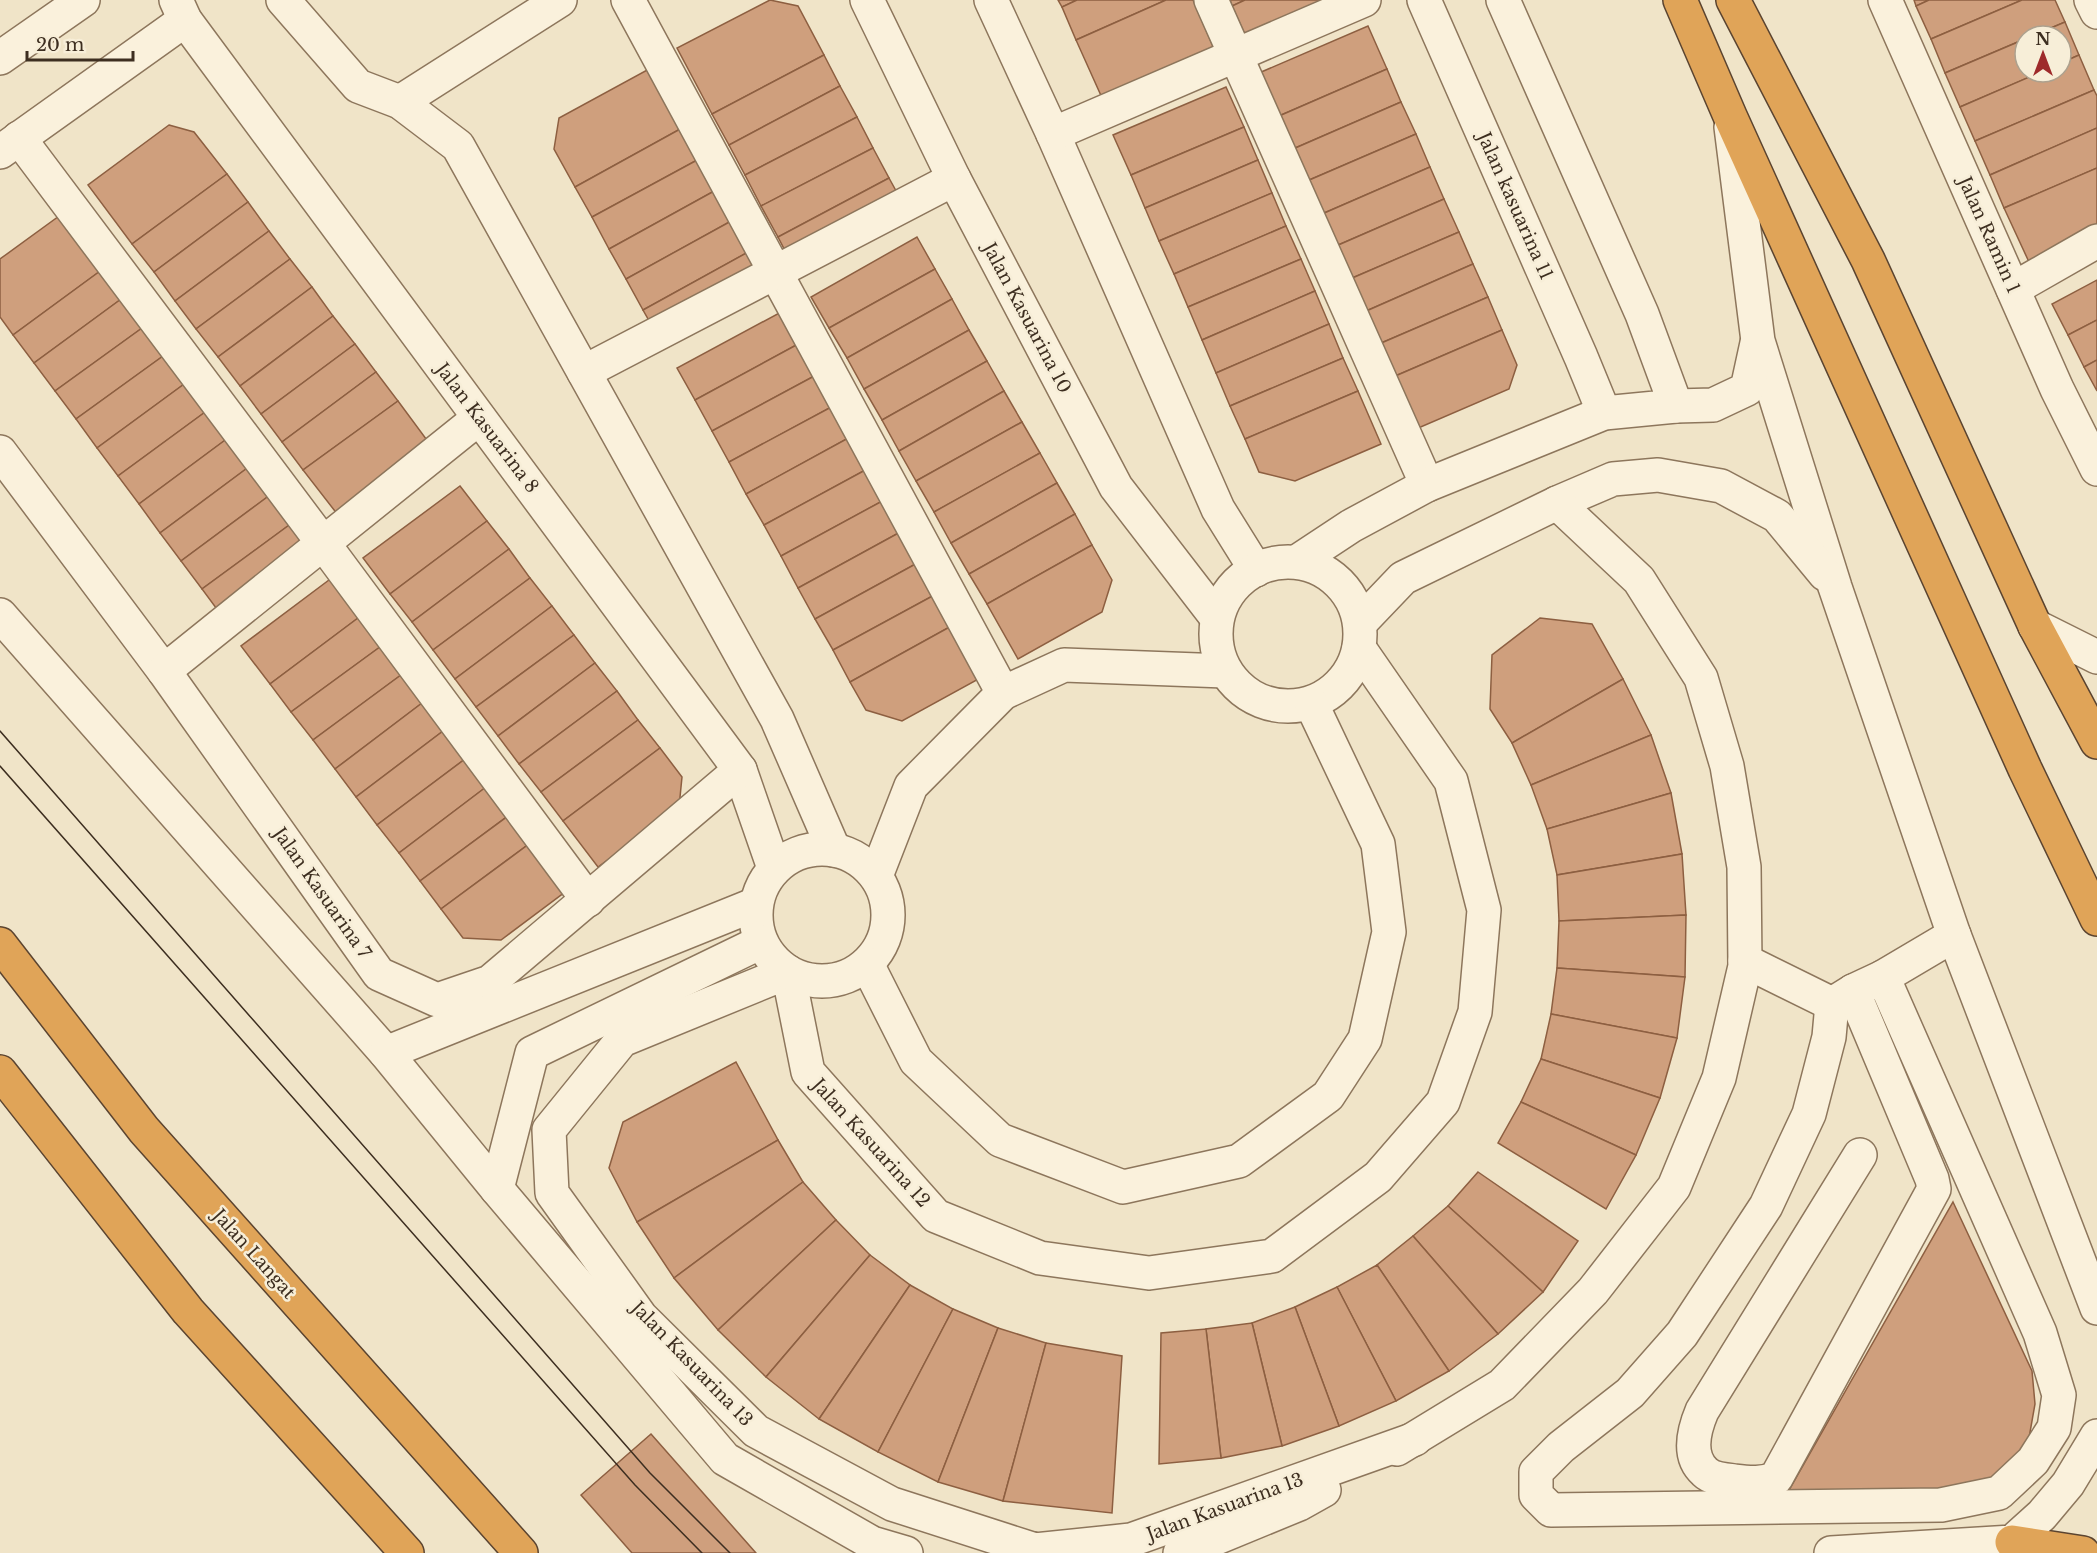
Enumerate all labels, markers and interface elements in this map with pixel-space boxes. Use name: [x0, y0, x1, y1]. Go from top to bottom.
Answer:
scale bar: [27, 24, 134, 62]
north arrow: [2013, 24, 2073, 84]
text: N: [2035, 29, 2051, 49]
text: 20 m: [36, 34, 84, 56]
street label: Jalan kasuarina 11: [1472, 127, 1557, 283]
street label: Jalan Ramin 1: [1953, 172, 2024, 297]
street label: Jalan Kasuarina 10: [977, 237, 1076, 397]
street label: Jalan Kasuarina 8: [430, 357, 543, 497]
street label: Jalan Kasuarina 7: [267, 821, 376, 964]
street label: Jalan Kasuarina 12: [806, 1073, 934, 1212]
street label: Jalan Langat: [207, 1203, 300, 1303]
street label: Jalan Kasuarina 13: [625, 1295, 757, 1431]
street label: Jalan Kasuarina 13: [1142, 1468, 1306, 1546]

